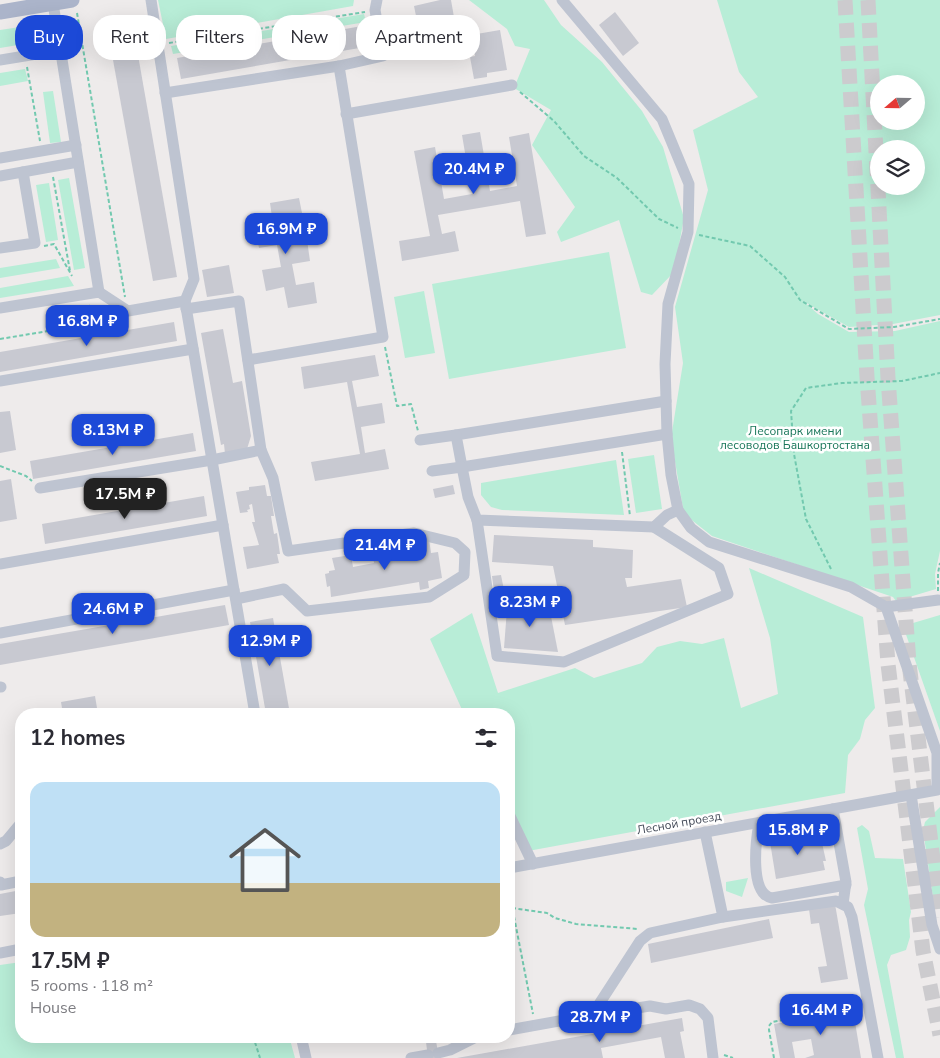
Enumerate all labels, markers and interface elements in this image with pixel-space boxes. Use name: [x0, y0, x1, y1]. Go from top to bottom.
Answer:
chip: Buy: [15, 15, 83, 60]
chip: Rent: [93, 15, 166, 60]
chip: Filters: [176, 15, 262, 60]
chip: New: [272, 15, 346, 60]
chip: Apartment: [356, 15, 480, 60]
north arrow: [870, 75, 925, 130]
map controls: [870, 75, 925, 195]
button: layers: [870, 140, 925, 195]
pin: 20.4M ₽: [428, 152, 520, 195]
text: 20.4M ₽: [444, 158, 504, 180]
pin: 16.9M ₽: [240, 212, 332, 255]
text: 16.9M ₽: [256, 218, 316, 240]
pin: 16.8M ₽: [41, 304, 133, 347]
text: 16.8M ₽: [57, 310, 117, 332]
pin: 8.13M ₽: [67, 414, 159, 456]
text: 8.13M ₽: [83, 419, 143, 441]
park label: Лесопарк имени лесоводов Башкортостана: [720, 423, 870, 453]
pin: 17.5M ₽: [79, 478, 171, 520]
text: 17.5M ₽: [95, 483, 155, 505]
pin: 21.4M ₽: [339, 528, 431, 571]
text: 21.4M ₽: [355, 534, 415, 556]
pin: 8.23M ₽: [484, 586, 576, 628]
text: 8.23M ₽: [500, 591, 560, 613]
pin: 24.6M ₽: [67, 592, 159, 635]
text: 24.6M ₽: [83, 598, 143, 620]
pin: 12.9M ₽: [224, 624, 316, 667]
text: 12.9M ₽: [240, 630, 300, 652]
text: 12 homes: [30, 724, 125, 752]
icon: filters: [472, 724, 500, 752]
street label: Лесной проезд: [635, 808, 723, 838]
pin: 15.8M ₽: [752, 814, 844, 856]
icon: home: [220, 815, 310, 905]
text: 15.8M ₽: [768, 819, 828, 841]
text: 17.5M ₽: [30, 947, 110, 975]
text: 5 rooms · 118 m²: [30, 975, 153, 997]
pin: 16.4M ₽: [775, 994, 867, 1036]
text: House: [30, 997, 76, 1019]
text: 16.4M ₽: [791, 999, 851, 1021]
pin: 28.7M ₽: [554, 1000, 646, 1043]
text: 28.7M ₽: [570, 1006, 630, 1028]

